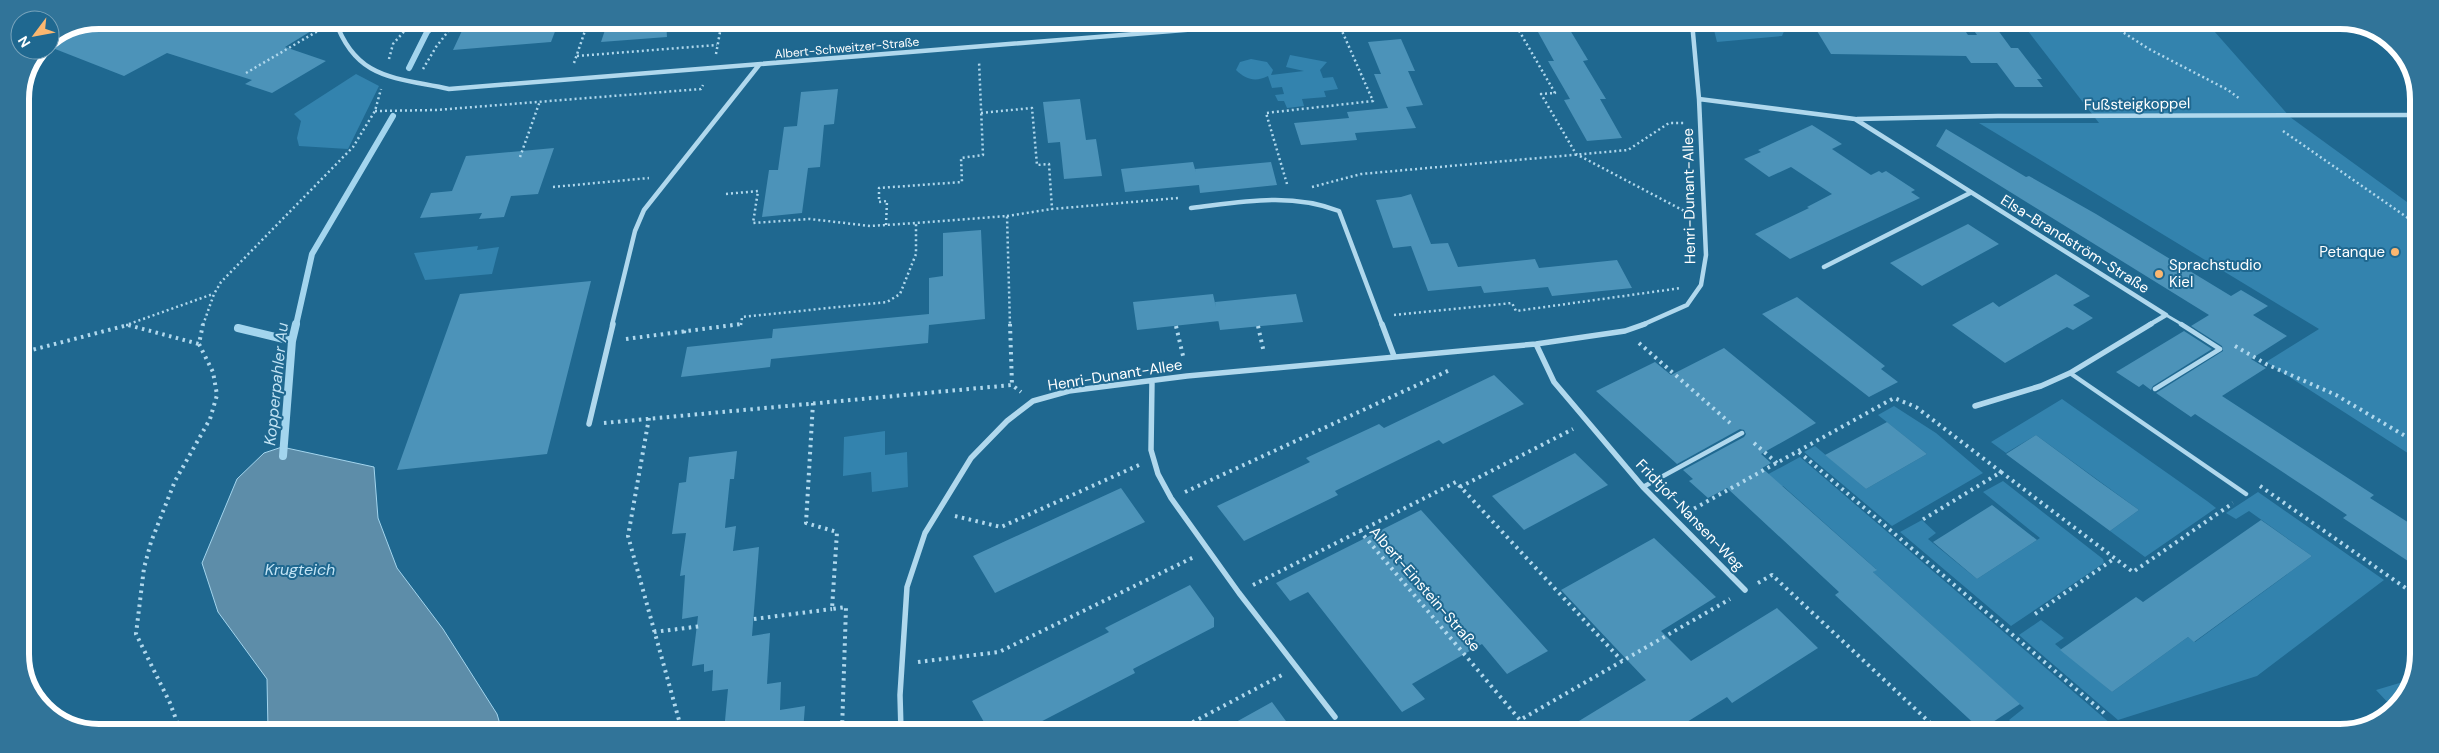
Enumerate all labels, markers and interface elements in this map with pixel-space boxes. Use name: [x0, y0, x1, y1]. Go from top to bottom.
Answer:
north arrow: [10, 10, 60, 60]
text: N: [14, 33, 34, 51]
street label: Albert-Schweitzer-Straße: [774, 34, 920, 62]
street label: Fußsteigkoppel: [2084, 93, 2190, 115]
street label: Henri-Dunant-Allee: [1678, 128, 1700, 264]
street label: Elsa-Brandström-Straße: [1997, 190, 2153, 298]
place label: Petanque: [2319, 242, 2385, 262]
marker: Petanque: [2389, 246, 2401, 258]
place label: Sprachstudio Kiel: [2169, 255, 2262, 292]
marker: Sprachstudio Kiel: [2153, 268, 2165, 280]
water label: Kopperpahler Au: [259, 321, 293, 447]
street label: Henri-Dunant-Allee: [1046, 354, 1184, 396]
street label: Fridtjof-Nansen-Weg: [1631, 455, 1749, 575]
street label: Albert-Einstein-Straße: [1365, 522, 1485, 656]
water label: Krugteich: [265, 559, 335, 580]

